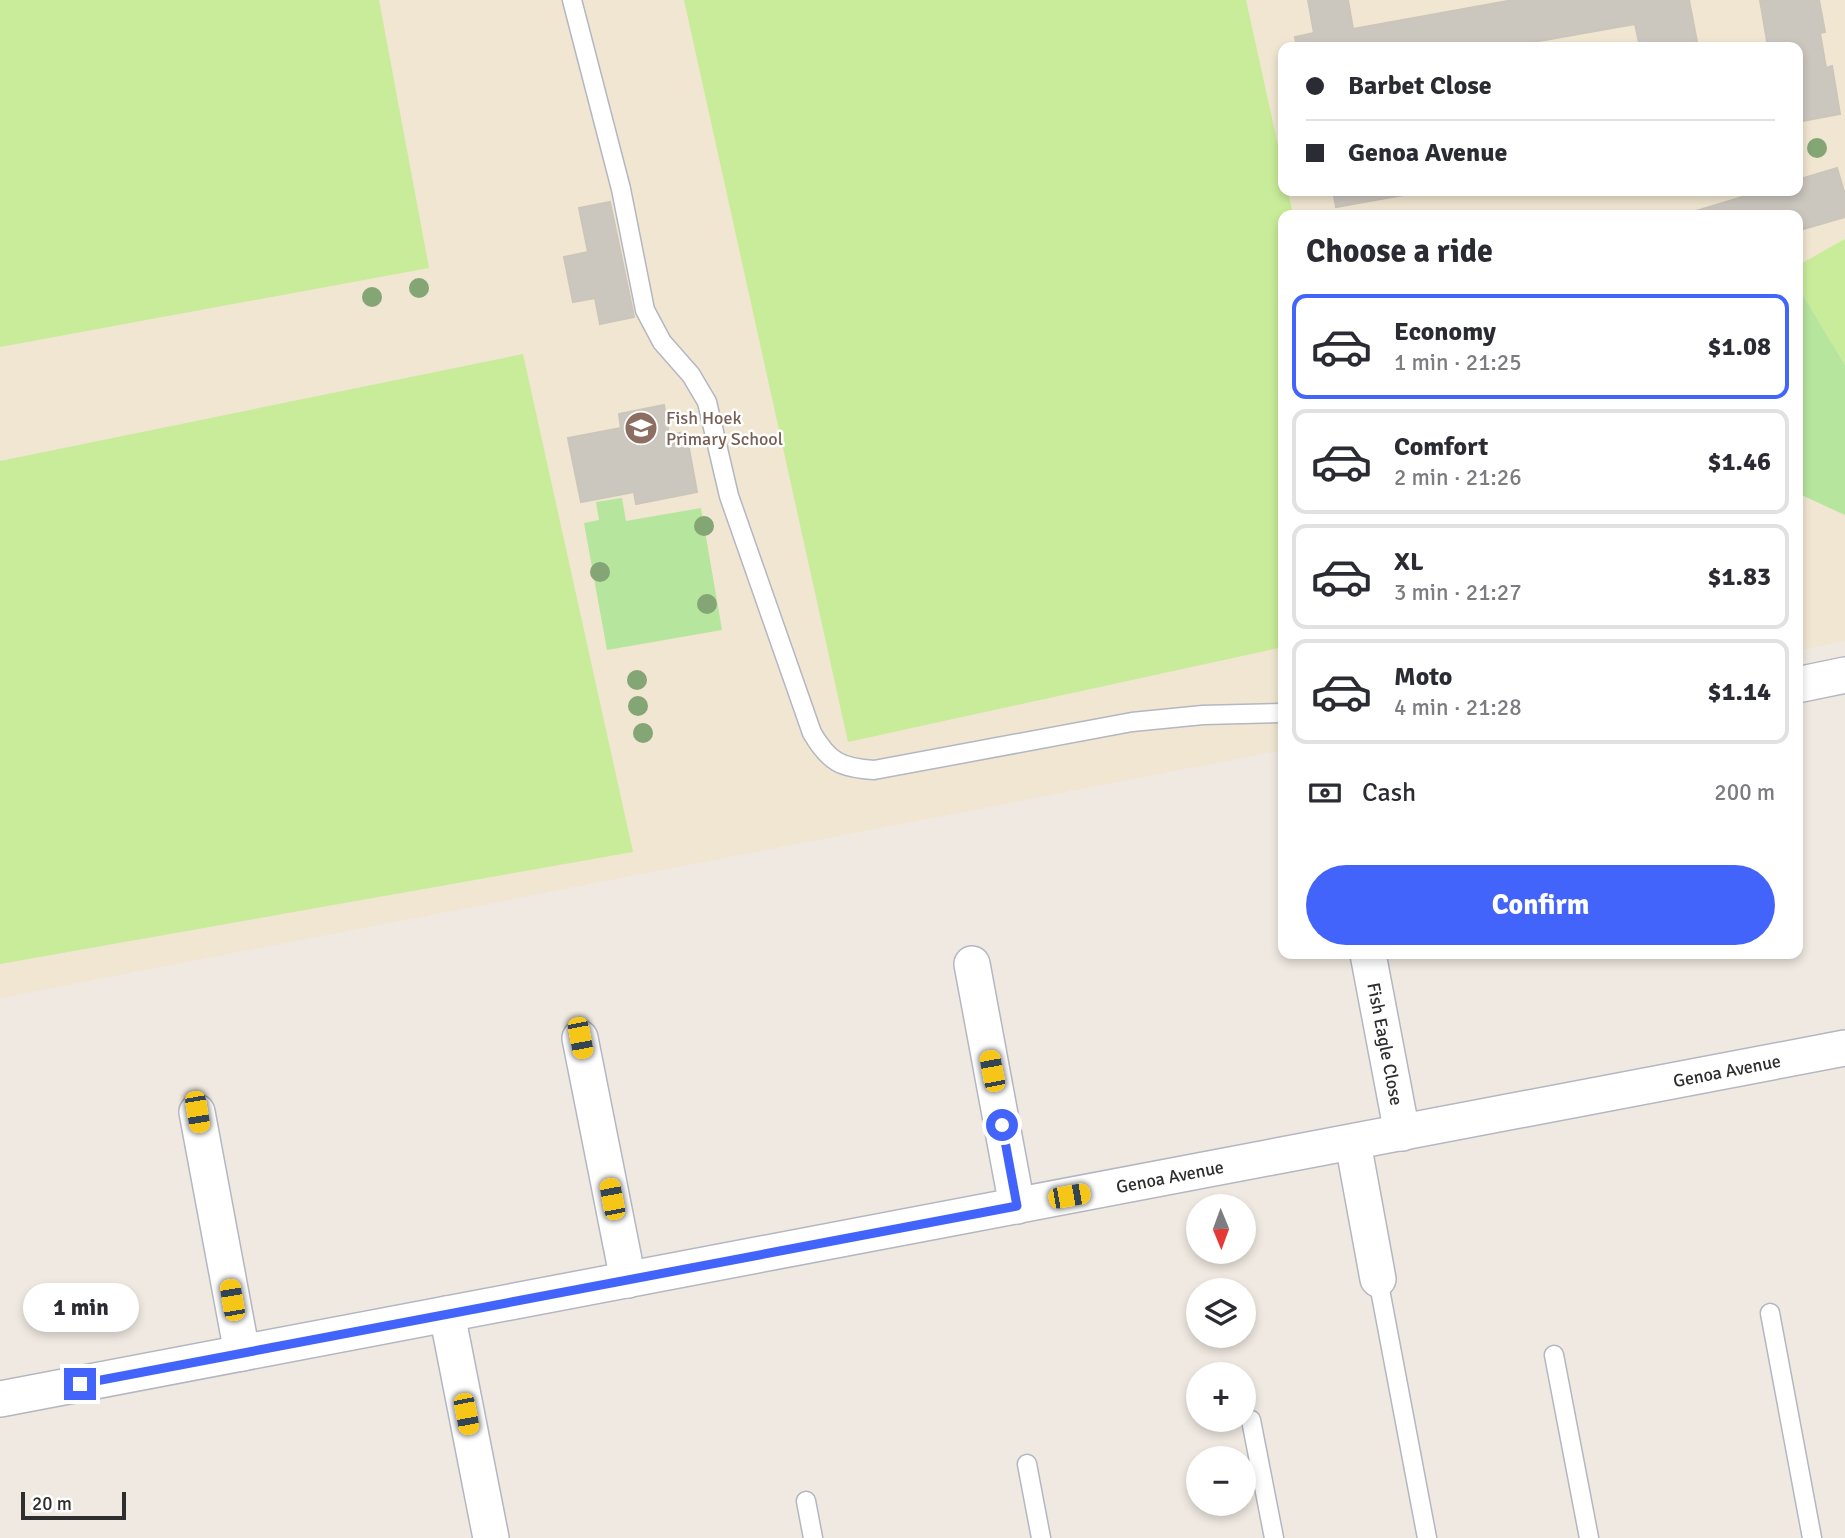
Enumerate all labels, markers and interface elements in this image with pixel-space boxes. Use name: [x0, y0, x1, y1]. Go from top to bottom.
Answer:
text: Barbet Close: [1348, 70, 1492, 102]
text: Genoa Avenue: [1348, 137, 1507, 169]
text: Choose a ride: [1306, 232, 1493, 271]
icon: car: [1310, 315, 1373, 378]
text: Economy: [1394, 316, 1496, 348]
text: $1.08: [1707, 331, 1771, 363]
text: 1 min · 21:25: [1394, 348, 1522, 377]
place label: Fish Hoek Primary School: [666, 407, 783, 450]
school or university icon: Fish Hoek Primary School: [622, 409, 660, 447]
icon: car: [1310, 430, 1373, 493]
text: Comfort: [1394, 431, 1488, 463]
text: $1.46: [1707, 446, 1771, 478]
text: 2 min · 21:26: [1394, 463, 1522, 492]
icon: car: [1310, 545, 1373, 608]
text: XL: [1394, 546, 1424, 578]
text: $1.83: [1707, 561, 1771, 593]
text: 3 min · 21:27: [1394, 578, 1522, 607]
icon: car: [1310, 660, 1373, 723]
text: Moto: [1394, 661, 1452, 693]
text: $1.14: [1707, 676, 1771, 708]
text: 4 min · 21:28: [1394, 693, 1522, 722]
icon: cash: [1306, 774, 1344, 812]
text: Cash: [1362, 777, 1416, 809]
text: 200 m: [1714, 778, 1775, 807]
button: Confirm: [1306, 865, 1775, 945]
street label: Fish Eagle Close: [1362, 981, 1408, 1107]
car: [566, 1015, 595, 1061]
car: [978, 1048, 1007, 1094]
street label: Genoa Avenue: [1671, 1050, 1783, 1092]
car: [184, 1089, 211, 1135]
route start: [986, 1109, 1018, 1141]
street label: Genoa Avenue: [1114, 1156, 1226, 1198]
car: [598, 1176, 627, 1222]
car: [1047, 1182, 1092, 1210]
north arrow: [1186, 1194, 1256, 1264]
map controls: [1186, 1194, 1256, 1516]
car: [219, 1277, 246, 1323]
button: layers: [1186, 1278, 1256, 1348]
callout: 1 min: [22, 1282, 138, 1332]
text: 1 min: [53, 1293, 109, 1322]
button: +: [1186, 1362, 1256, 1432]
route end: [64, 1368, 96, 1400]
car: [452, 1391, 481, 1437]
button: −: [1186, 1446, 1256, 1516]
scale bar: [21, 1489, 126, 1521]
text: 20 m: [32, 1492, 72, 1516]

